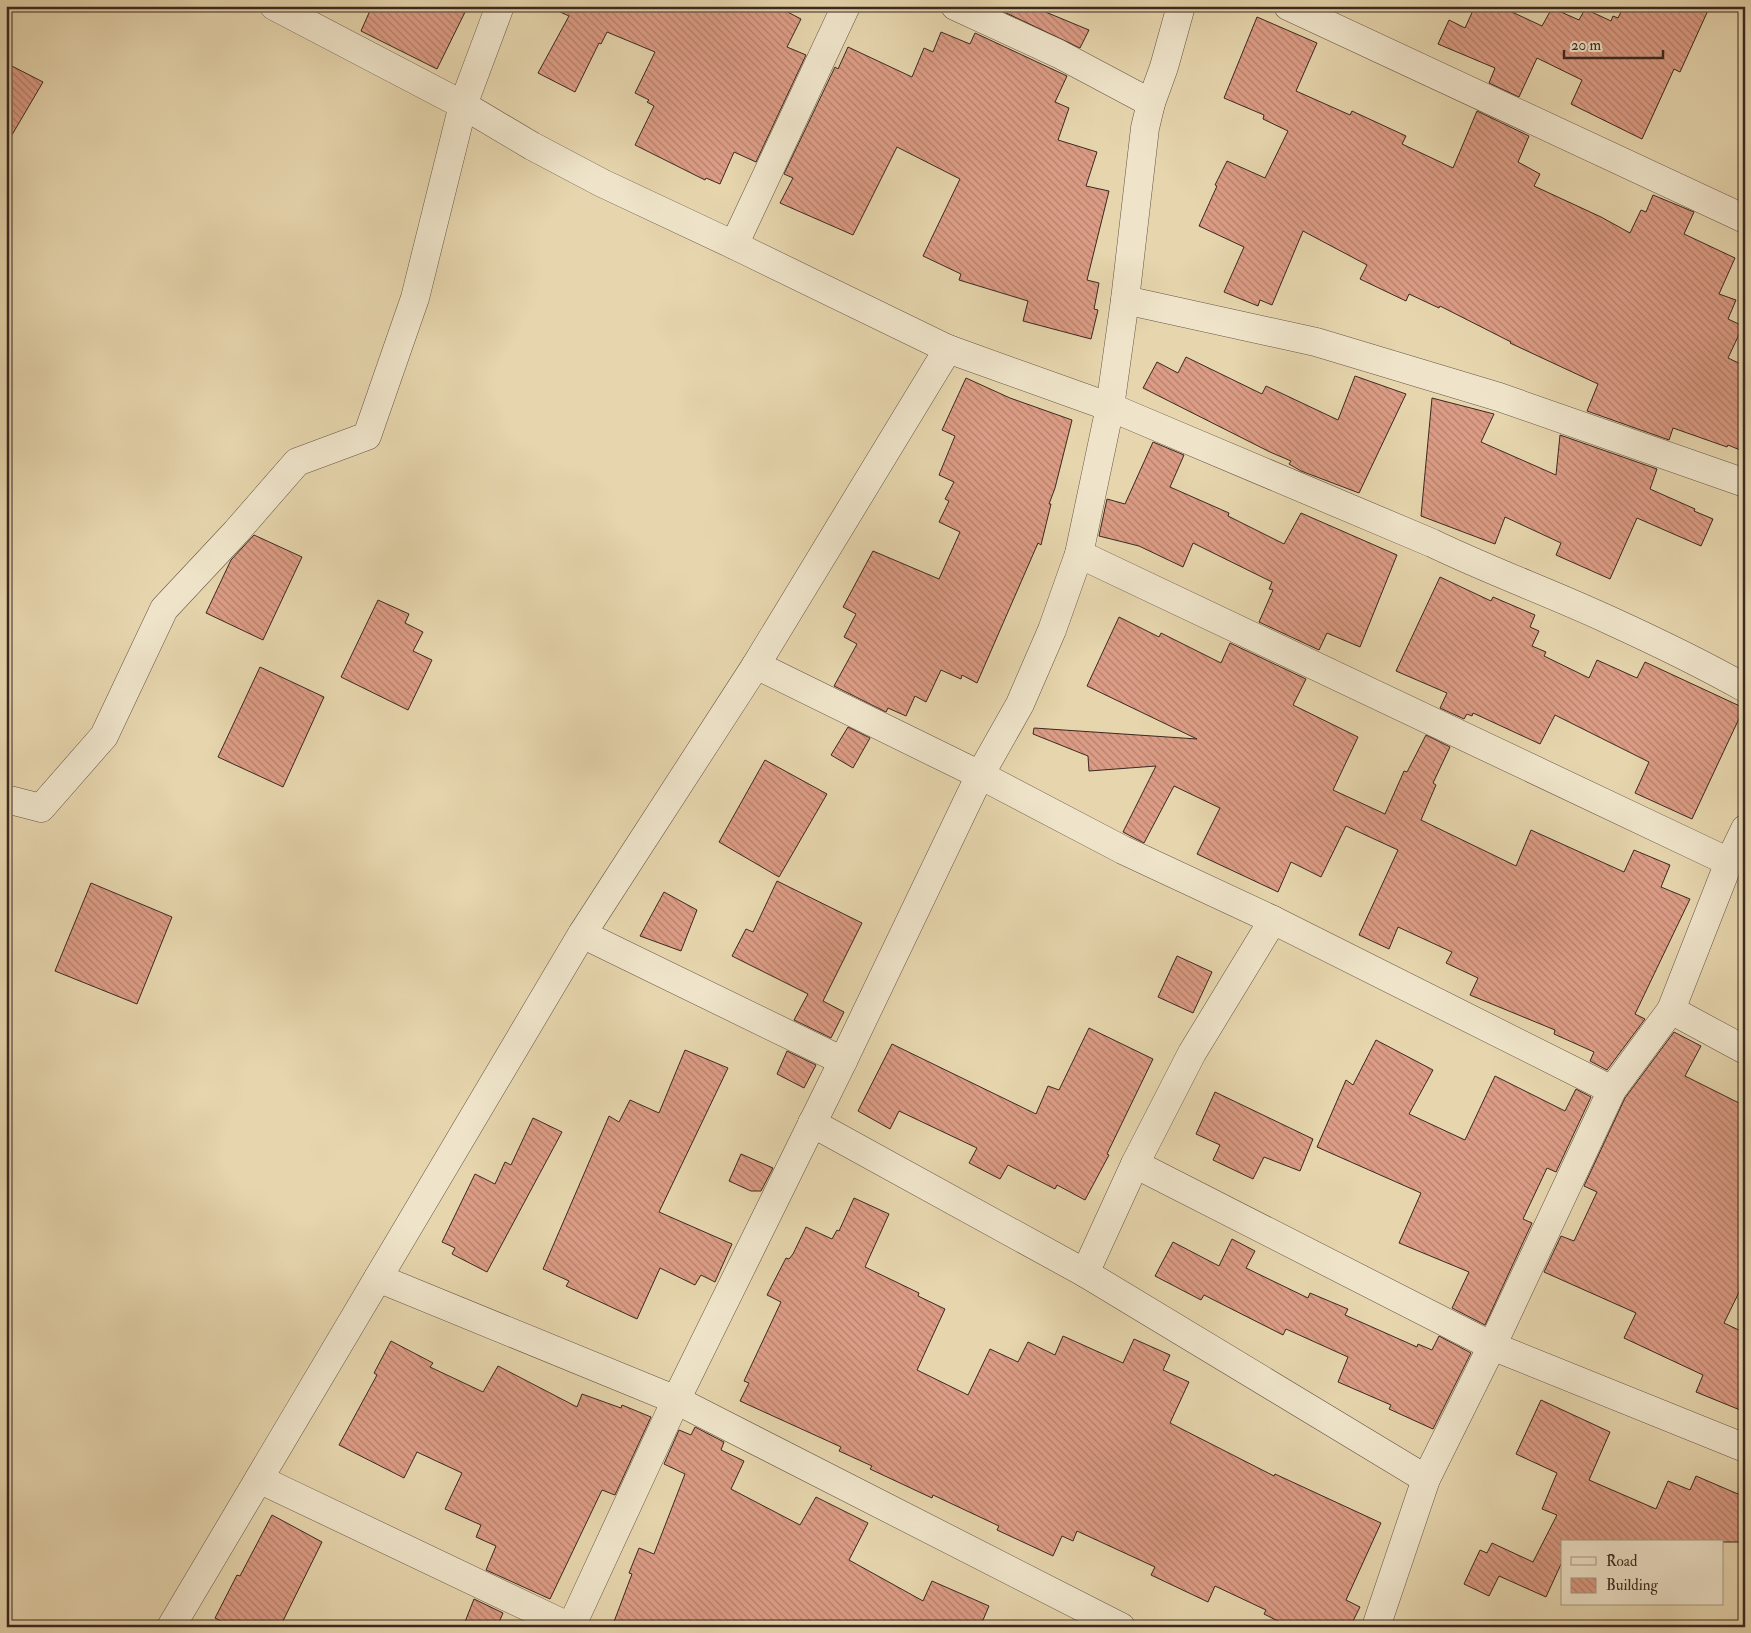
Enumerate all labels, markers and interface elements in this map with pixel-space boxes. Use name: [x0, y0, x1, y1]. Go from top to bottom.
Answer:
scale bar: [1564, 28, 1662, 60]
text: 20 m: [1571, 36, 1601, 55]
legend: [1561, 1540, 1724, 1606]
text: Road: [1606, 1552, 1638, 1571]
text: Building: [1606, 1576, 1658, 1595]

